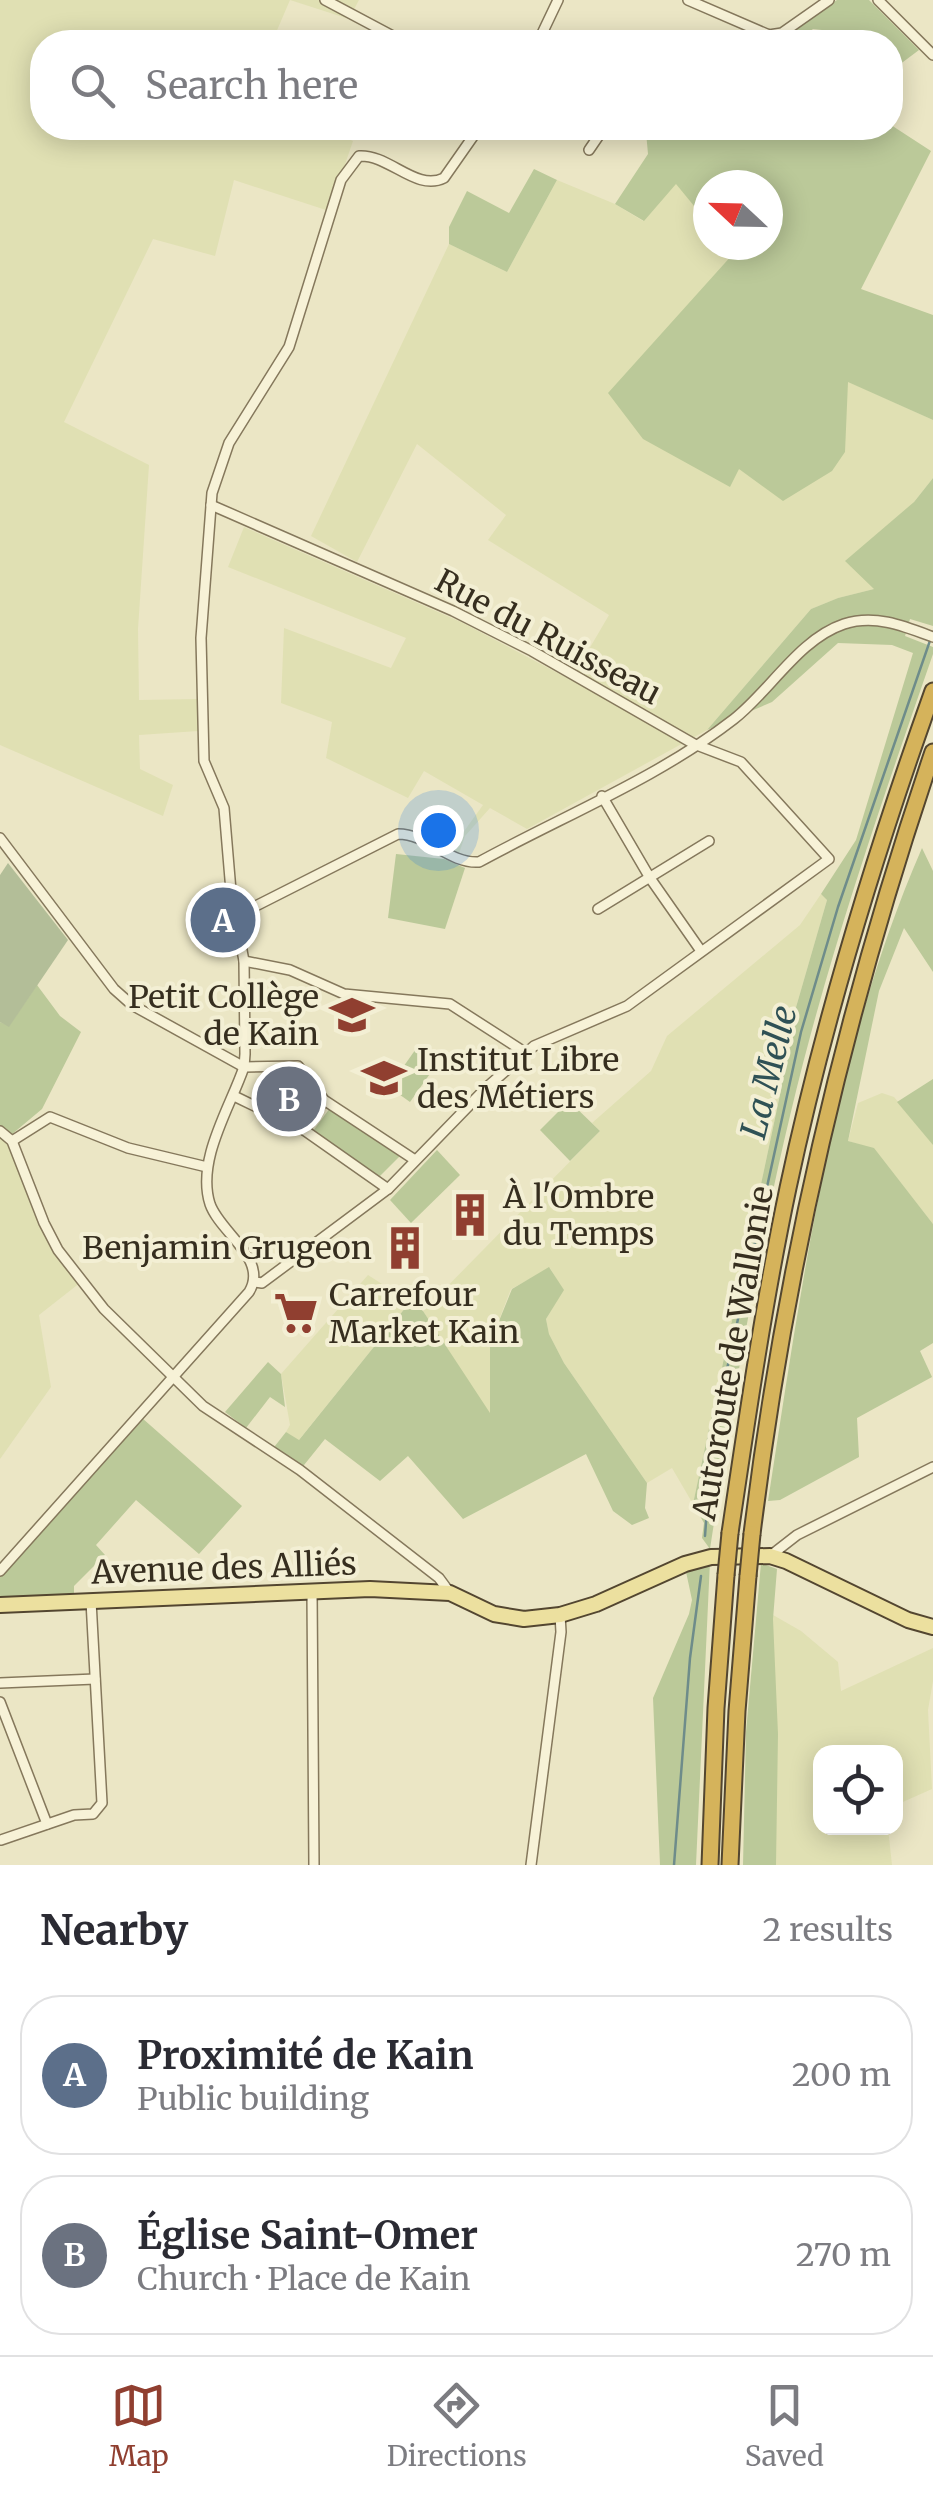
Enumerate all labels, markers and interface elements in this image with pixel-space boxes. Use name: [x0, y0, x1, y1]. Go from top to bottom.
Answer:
search box: [30, 30, 903, 140]
icon: search: [65, 58, 120, 113]
text: Search here: [145, 62, 358, 109]
north arrow: [693, 170, 783, 260]
street label: Rue du Ruisseau: [428, 561, 668, 713]
your location: [413, 805, 464, 856]
pin: A: [190, 882, 256, 958]
place label: Petit Collège de Kain: [128, 977, 319, 1054]
school or university icon: Petit Collège de Kain: [328, 991, 376, 1039]
water label: La Melle: [731, 1001, 807, 1143]
place label: Institut Libre des Métiers: [417, 1040, 619, 1117]
school or university icon: Institut Libre des Métiers: [360, 1054, 408, 1102]
pin: B: [256, 1062, 322, 1136]
place label: À l'Ombre du Temps: [502, 1177, 654, 1254]
street label: Autoroute de Wallonie: [684, 1183, 782, 1524]
building icon: À l'Ombre du Temps: [446, 1191, 494, 1239]
building icon: Benjamin Grugeon: [381, 1224, 429, 1272]
place label: Benjamin Grugeon: [82, 1228, 372, 1268]
place label: Carrefour Market Kain: [329, 1275, 520, 1352]
supermarket icon: Carrefour Market Kain: [272, 1289, 320, 1337]
street label: Avenue des Alliés: [90, 1543, 357, 1593]
map controls: [813, 1745, 903, 1835]
button: locate: [813, 1745, 903, 1835]
text: Nearby: [40, 1904, 188, 1956]
text: 2 results: [762, 1910, 893, 1950]
text: Proximité de Kain: [137, 2032, 474, 2079]
text: A: [63, 2055, 86, 2095]
text: 200 m: [792, 2055, 891, 2095]
text: Public building: [137, 2079, 369, 2119]
text: Église Saint-Omer: [137, 2212, 478, 2259]
text: B: [63, 2235, 86, 2275]
text: 270 m: [796, 2235, 891, 2275]
text: Church · Place de Kain: [137, 2259, 470, 2299]
tab: Map: [109, 2378, 169, 2474]
tab: Directions: [387, 2378, 527, 2474]
tab: Saved: [745, 2378, 824, 2474]

